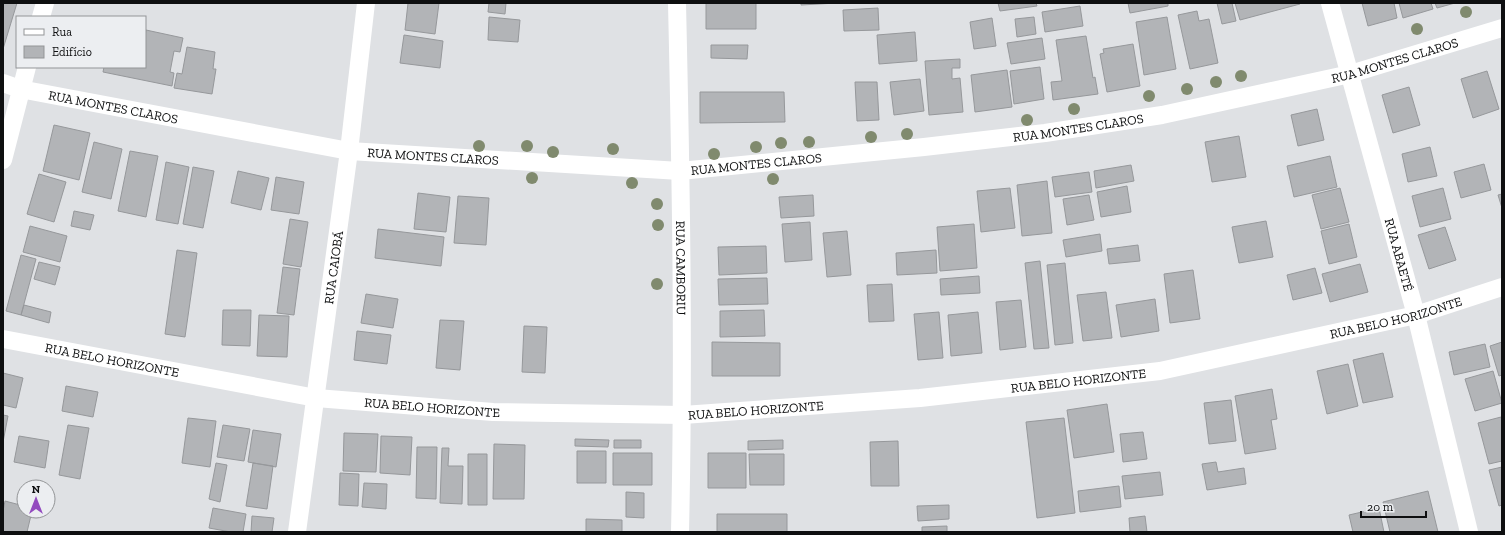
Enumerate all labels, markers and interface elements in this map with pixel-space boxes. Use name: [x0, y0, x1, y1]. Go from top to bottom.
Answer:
legend: [16, 16, 146, 68]
text: Rua: [52, 25, 72, 39]
street label: RUA MONTES CLAROS: [1330, 35, 1460, 86]
text: Edifício: [52, 45, 92, 59]
street label: RUA MONTES CLAROS: [47, 88, 179, 127]
street label: RUA MONTES CLAROS: [1012, 111, 1145, 145]
street label: RUA MONTES CLAROS: [367, 145, 499, 168]
street label: RUA MONTES CLAROS: [690, 150, 823, 178]
street label: RUA ABAETÉ: [1382, 217, 1416, 293]
street label: RUA CAMBORIU: [673, 221, 689, 315]
street label: RUA CAIOBÁ: [321, 229, 346, 305]
street label: RUA BELO HORIZONTE: [1328, 293, 1464, 342]
street label: RUA BELO HORIZONTE: [44, 340, 180, 380]
street label: RUA BELO HORIZONTE: [1010, 366, 1147, 396]
street label: RUA BELO HORIZONTE: [364, 395, 500, 420]
street label: RUA BELO HORIZONTE: [687, 398, 824, 423]
north arrow: [16, 479, 56, 519]
text: N: [32, 483, 41, 496]
scale bar: [1361, 493, 1426, 519]
text: 20 m: [1367, 500, 1394, 514]

